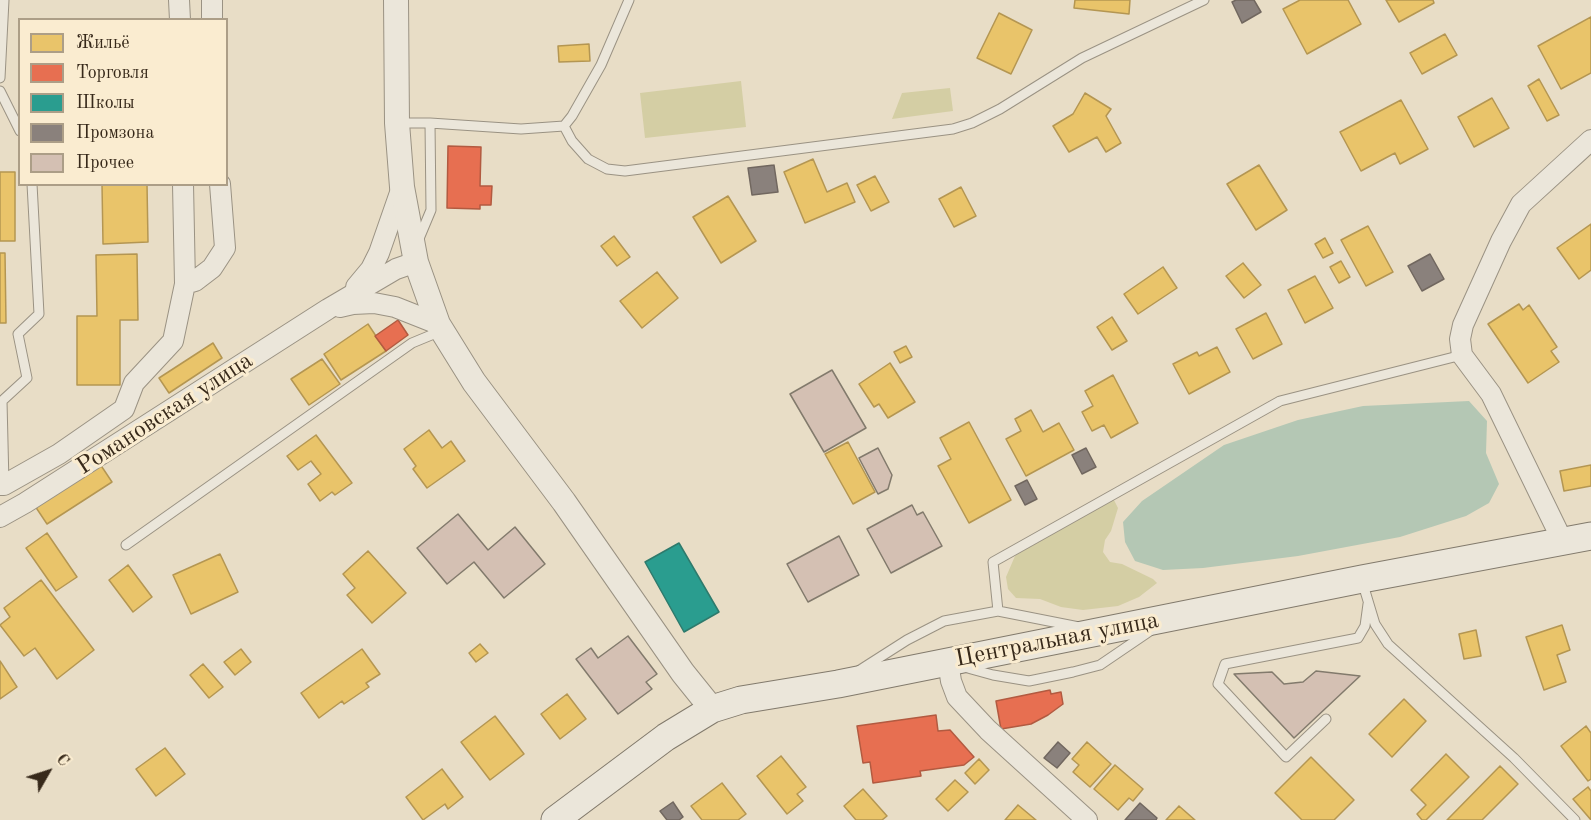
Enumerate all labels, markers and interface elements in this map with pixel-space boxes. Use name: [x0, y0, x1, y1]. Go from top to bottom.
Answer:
legend: [18, 18, 228, 186]
text: Жильё: [76, 34, 130, 52]
text: Торговля: [76, 64, 149, 82]
text: Школы: [76, 94, 135, 112]
text: Промзона: [76, 124, 154, 142]
text: Прочее: [76, 154, 134, 172]
street label: Романовская улица: [72, 346, 258, 482]
street label: Центральная улица: [953, 606, 1161, 674]
north arrow: [18, 742, 78, 802]
text: С: [52, 752, 72, 770]

